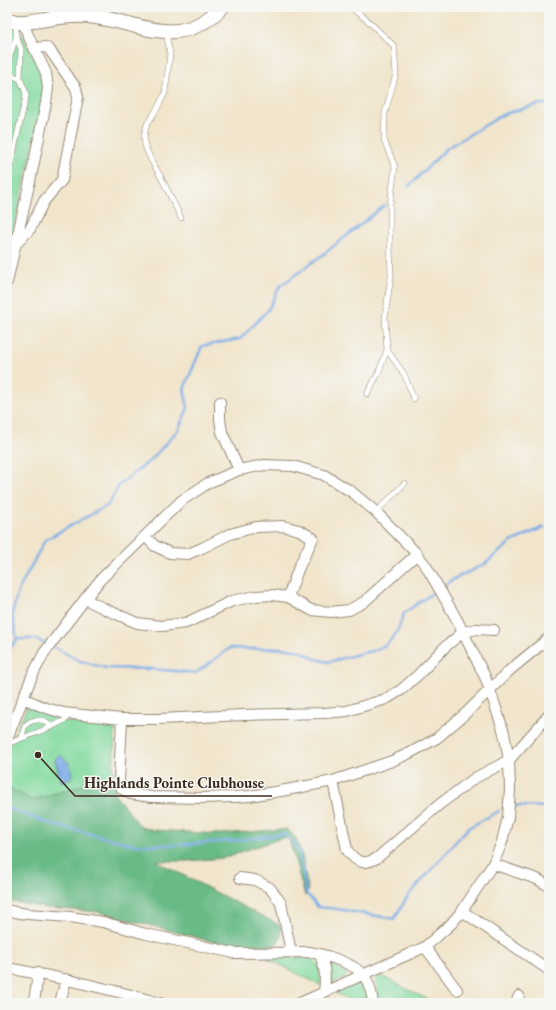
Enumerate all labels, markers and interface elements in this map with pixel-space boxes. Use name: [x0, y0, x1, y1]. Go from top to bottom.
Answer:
callout: Highlands Pointe Clubhouse: [75, 769, 272, 796]
text: Highlands Pointe Clubhouse: [84, 773, 264, 792]

